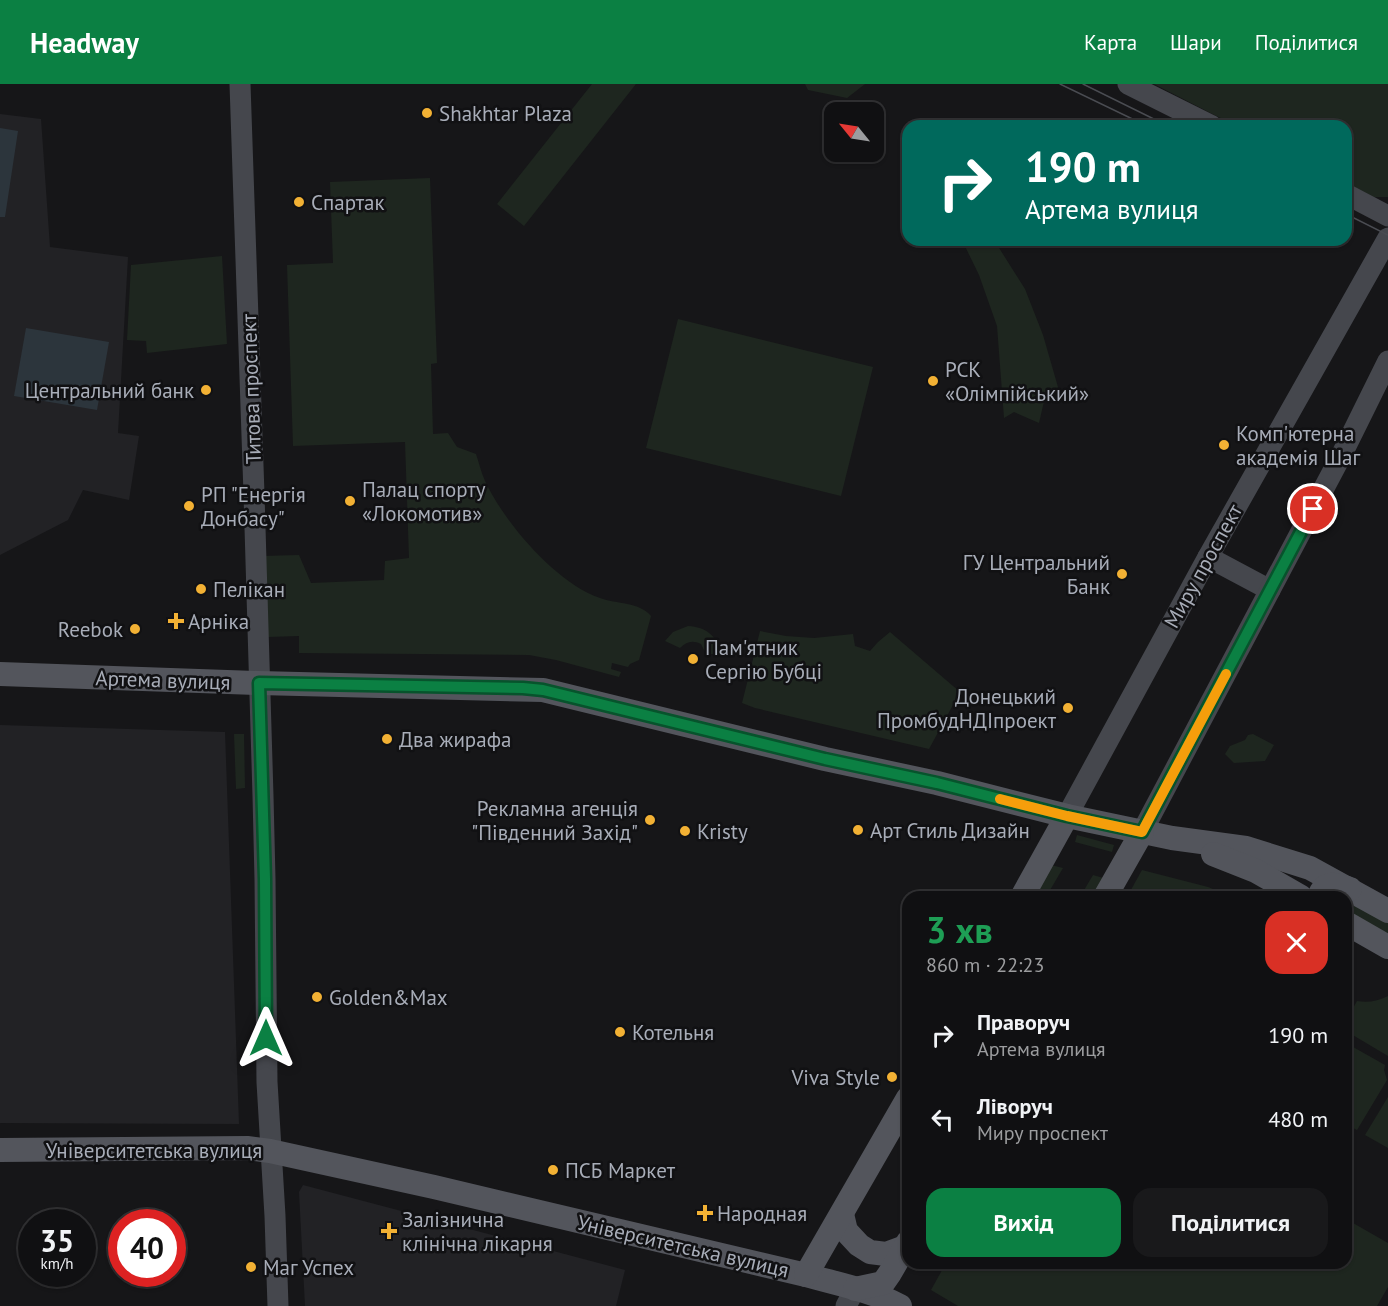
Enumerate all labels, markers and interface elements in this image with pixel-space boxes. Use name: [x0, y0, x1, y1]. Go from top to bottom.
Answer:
text: Headway: [30, 24, 139, 61]
text: Карта: [1084, 29, 1137, 56]
text: Шари: [1170, 29, 1222, 56]
text: Поділитися: [1255, 29, 1358, 56]
place label: Shakhtar Plaza: [439, 100, 572, 127]
north arrow: [824, 102, 884, 162]
map controls: [824, 102, 884, 162]
marker: Shakhtar Plaza: [420, 106, 434, 120]
text: 190 m: [1025, 139, 1141, 194]
icon: right: [926, 144, 1004, 222]
place label: Спартак: [311, 189, 384, 216]
text: Артема вулиця: [1025, 192, 1199, 226]
marker: Спартак: [292, 195, 306, 209]
street label: Титова проспект: [235, 313, 267, 465]
place label: РСК «Олімпійський»: [945, 356, 1089, 407]
marker: РСК «Олімпійський»: [926, 374, 940, 388]
place label: Центральний банк: [25, 377, 194, 404]
marker: Центральний банк: [199, 383, 213, 397]
place label: Комп'ютерна академія Шаг: [1236, 420, 1360, 471]
marker: Комп'ютерна академія Шаг: [1217, 438, 1231, 452]
place label: Палац спорту «Локомотив»: [362, 476, 486, 527]
place label: РП "Енергія Донбасу": [201, 481, 306, 532]
pin: [1287, 483, 1338, 534]
icon: arrive: [1296, 492, 1329, 525]
marker: Палац спорту «Локомотив»: [343, 494, 357, 508]
marker: РП "Енергія Донбасу": [182, 499, 196, 513]
street label: Миру проспект: [1158, 499, 1248, 633]
place label: ГУ Центральний Банк: [963, 549, 1110, 600]
marker: ГУ Центральний Банк: [1115, 567, 1129, 581]
place label: Пелікан: [213, 576, 285, 603]
marker: Пелікан: [194, 582, 208, 596]
place label: Арніка: [188, 608, 249, 635]
marker: Арніка: [169, 614, 183, 628]
place label: Reebok: [58, 616, 123, 643]
marker: Reebok: [128, 622, 142, 636]
place label: Пам'ятник Сергію Бубці: [705, 634, 822, 685]
marker: Пам'ятник Сергію Бубці: [686, 652, 700, 666]
street label: Артема вулиця: [95, 664, 231, 696]
place label: Донецький ПромбудНДІпроект: [877, 683, 1057, 734]
marker: Донецький ПромбудНДІпроект: [1061, 701, 1075, 715]
place label: Два жирафа: [399, 726, 511, 753]
marker: Два жирафа: [380, 732, 394, 746]
place label: Рекламна агенція "Південний Захід": [471, 795, 638, 846]
marker: Рекламна агенція "Південний Захід": [643, 813, 657, 827]
place label: Арт Стиль Дизайн: [870, 817, 1030, 844]
place label: Kristy: [697, 818, 748, 845]
marker: Арт Стиль Дизайн: [851, 823, 865, 837]
marker: Kristy: [678, 824, 692, 838]
text: 3 хв: [926, 906, 993, 953]
button: close: [1265, 911, 1328, 974]
text: 860 m · 22:23: [926, 952, 1044, 978]
place label: Golden&Max: [329, 984, 448, 1011]
marker: Golden&Max: [310, 990, 324, 1004]
position arrow: [234, 1006, 298, 1070]
text: Праворуч: [977, 1008, 1070, 1036]
place label: Котельня: [632, 1019, 714, 1046]
icon: right: [926, 1019, 959, 1052]
text: 190 m: [1268, 1021, 1328, 1049]
marker: Котельня: [613, 1025, 627, 1039]
text: Артема вулиця: [977, 1036, 1106, 1062]
place label: Viva Style: [790, 1064, 880, 1091]
marker: Viva Style: [885, 1070, 899, 1084]
text: Ліворуч: [977, 1092, 1053, 1120]
icon: left: [926, 1103, 959, 1136]
text: 480 m: [1268, 1105, 1328, 1133]
text: Миру проспект: [977, 1120, 1108, 1146]
street label: Університетська вулиця: [46, 1137, 262, 1164]
place label: ПСБ Маркет: [565, 1157, 676, 1184]
marker: ПСБ Маркет: [546, 1163, 560, 1177]
button: Вихід: [926, 1188, 1121, 1257]
button: Поділитися: [1133, 1188, 1328, 1257]
place label: Народная: [717, 1200, 807, 1227]
place label: Залізнична клінічна лікарня: [402, 1206, 553, 1257]
marker: Народная: [698, 1206, 712, 1220]
speed limit sign: 40: [108, 1209, 186, 1287]
street label: Університетська вулиця: [575, 1209, 791, 1283]
text: 35: [40, 1221, 74, 1260]
marker: Залізнична клінічна лікарня: [380, 1222, 398, 1240]
text: km/h: [41, 1254, 73, 1273]
place label: Маг Успех: [263, 1254, 354, 1281]
marker: Маг Успех: [244, 1260, 258, 1274]

